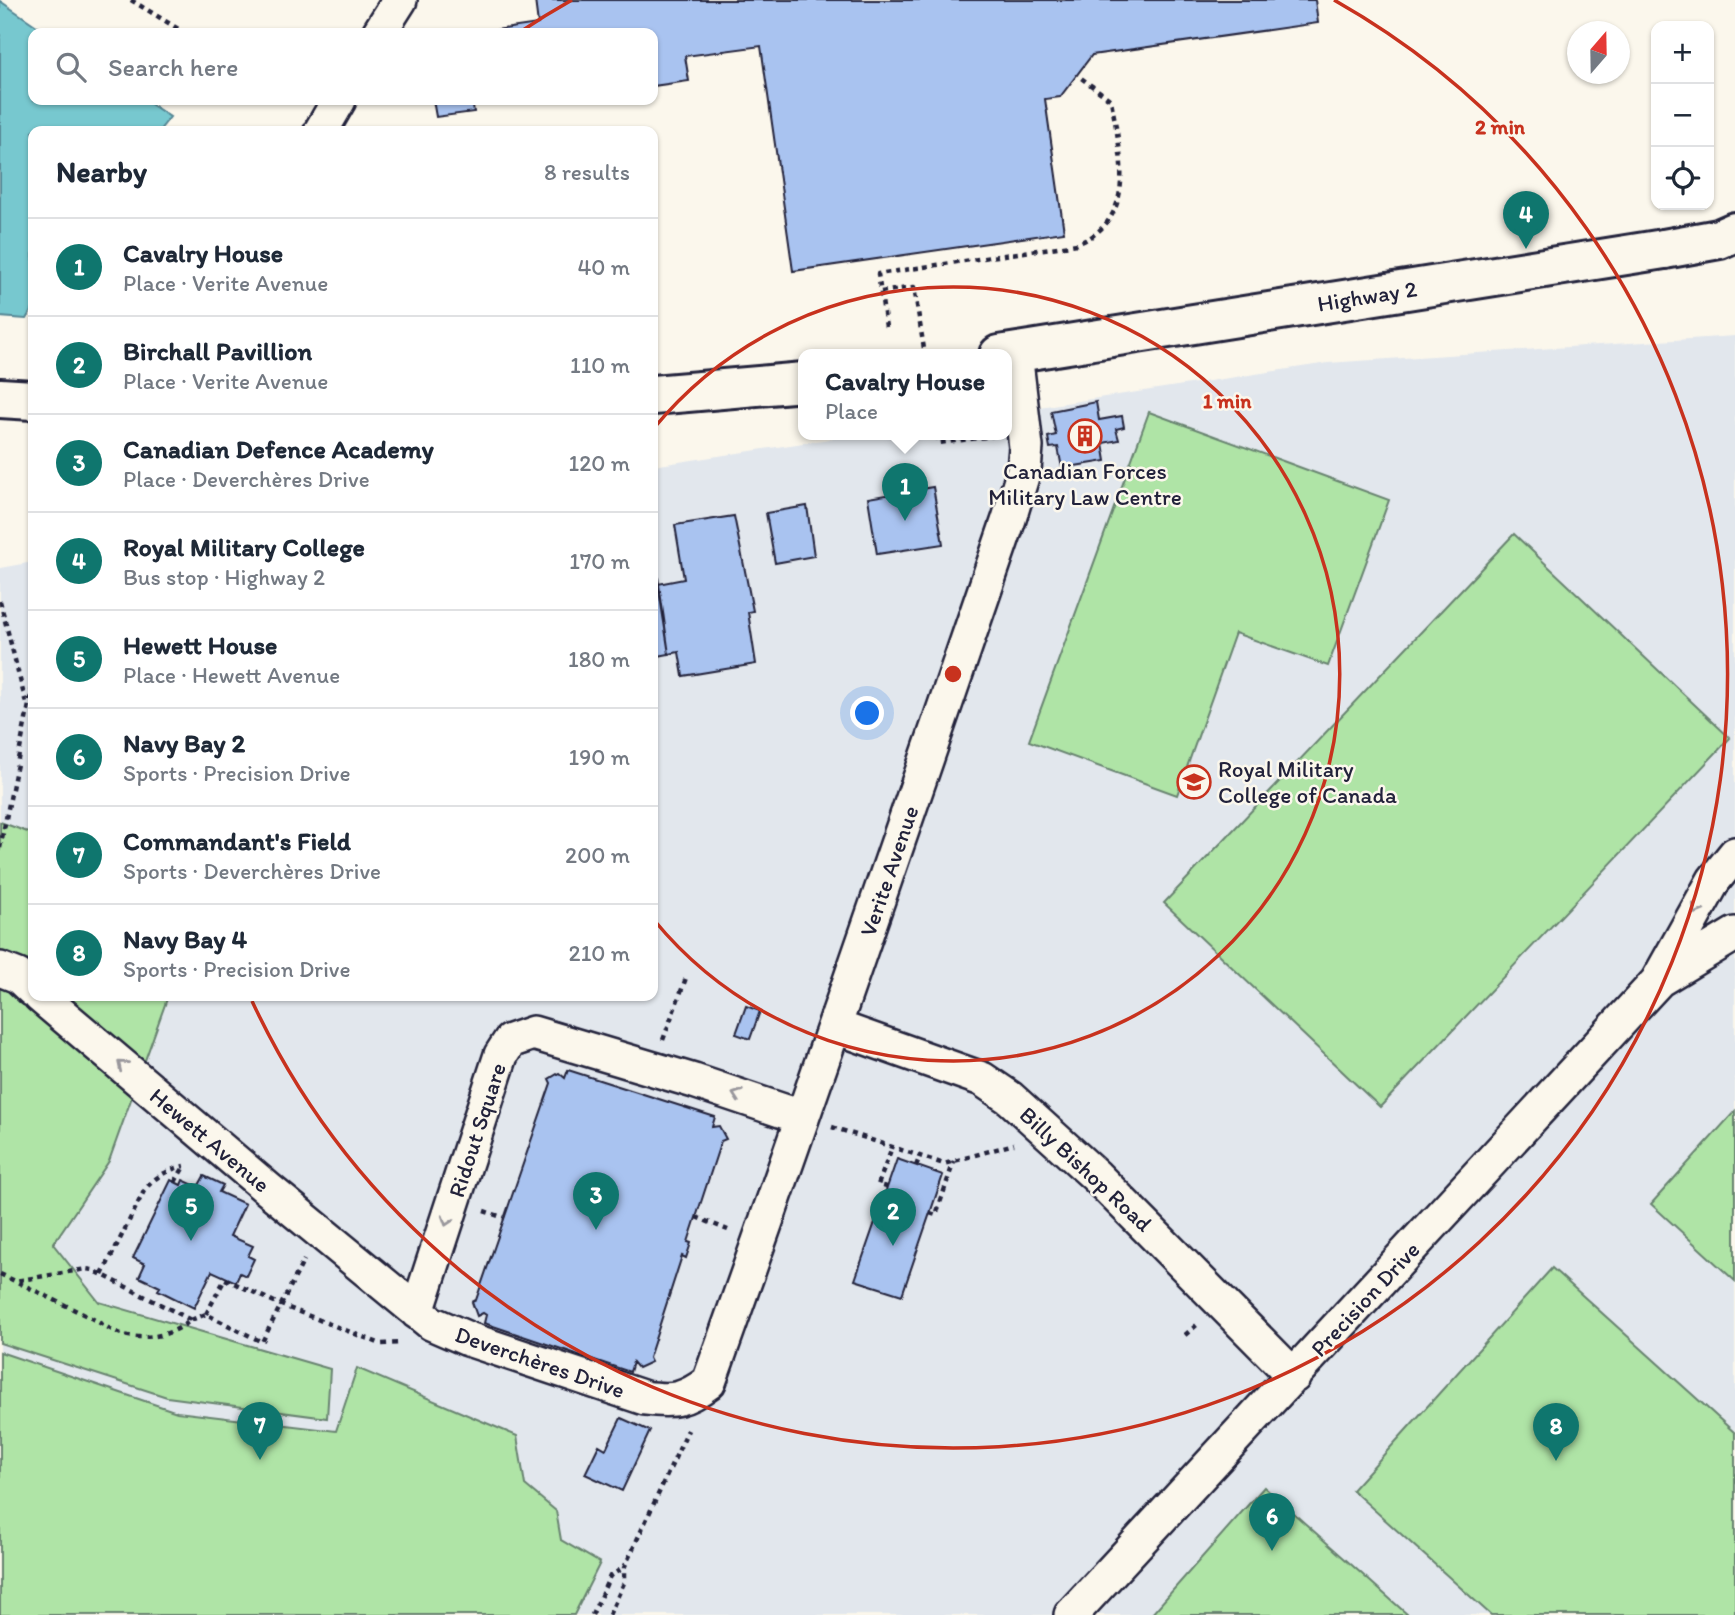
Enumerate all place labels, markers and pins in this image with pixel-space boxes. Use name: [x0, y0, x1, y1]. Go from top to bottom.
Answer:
pin: 4: [1503, 191, 1549, 249]
building icon: Canadian Forces Military Law Centre: [1066, 417, 1104, 455]
place label: Canadian Forces Military Law Centre: [988, 457, 1182, 511]
pin: 1: [882, 463, 928, 521]
centre of rings: [941, 662, 965, 686]
place label: Royal Military College of Canada: [1218, 755, 1397, 809]
school or university icon: Royal Military College of Canada: [1175, 763, 1213, 801]
pin: 3: [573, 1172, 619, 1230]
pin: 5: [168, 1183, 214, 1241]
pin: 2: [870, 1188, 916, 1246]
pin: 7: [237, 1402, 283, 1460]
pin: 8: [1533, 1403, 1579, 1461]
pin: 6: [1249, 1493, 1295, 1551]

